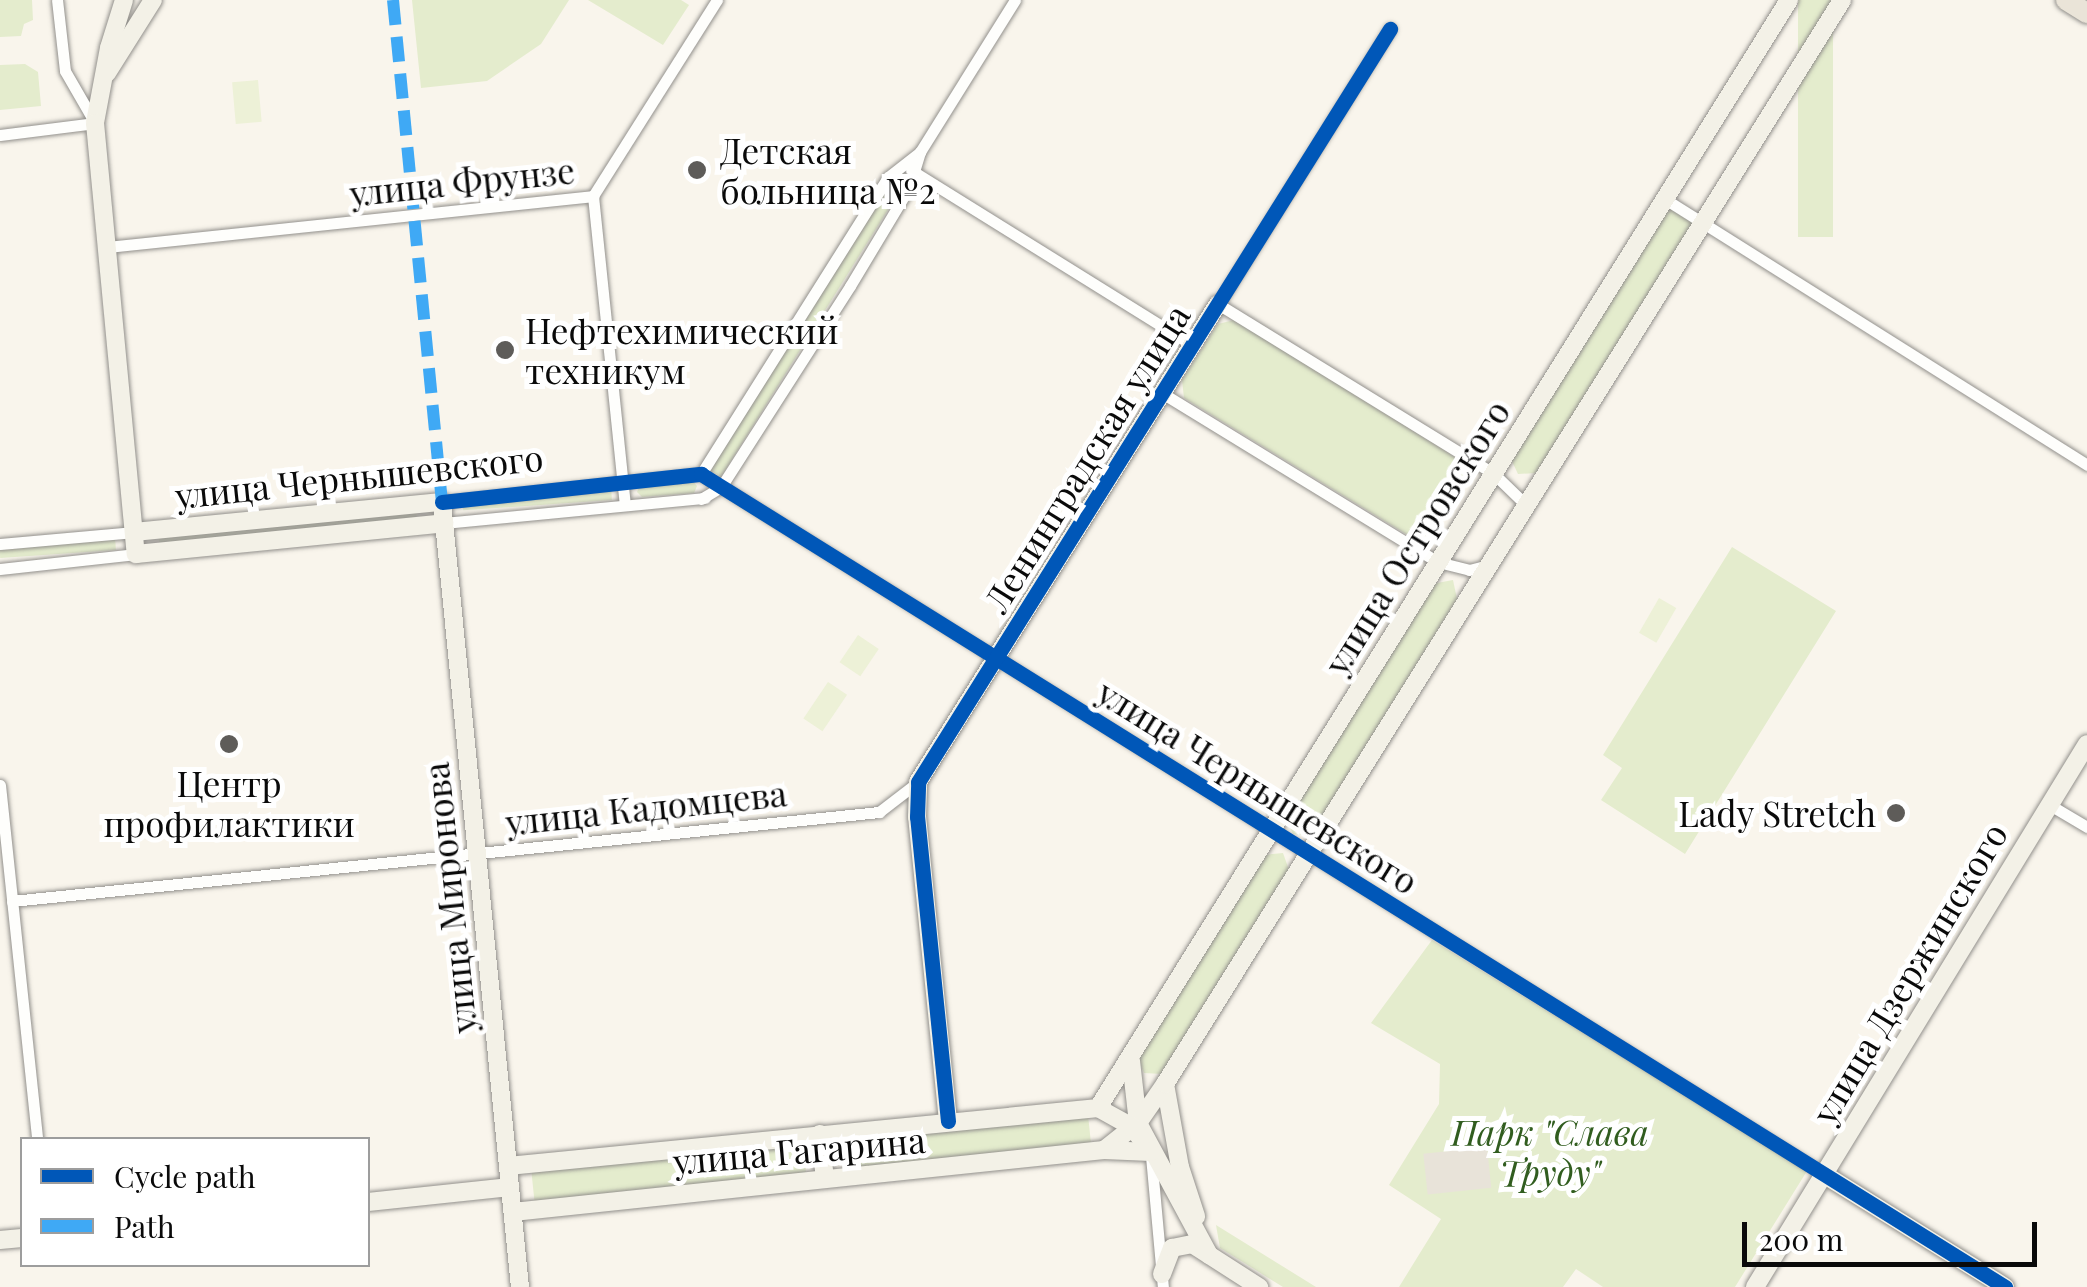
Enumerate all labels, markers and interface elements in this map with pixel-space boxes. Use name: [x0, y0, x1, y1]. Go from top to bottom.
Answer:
place label: Детская больница №2: [720, 129, 936, 211]
street label: улица Фрунзе: [347, 148, 577, 214]
marker: Детская больница №2: [684, 157, 710, 183]
street label: Ленинградская улица: [974, 296, 1198, 620]
place label: Нефтехимический техникум: [525, 309, 838, 391]
marker: Нефтехимический техникум: [494, 339, 516, 361]
street label: улица Островского: [1315, 392, 1517, 682]
street label: улица Чернышевского: [173, 436, 545, 516]
street label: улица Чернышевского: [1090, 670, 1426, 902]
marker: Центр профилактики: [216, 731, 242, 757]
street label: улица Миронова: [414, 760, 484, 1036]
place label: Центр профилактики: [103, 762, 355, 844]
street label: улица Кадомцева: [503, 771, 789, 843]
place label: Lady Stretch: [1677, 792, 1876, 834]
marker: Lady Stretch: [1885, 802, 1907, 824]
street label: улица Дзержинского: [1803, 815, 2015, 1131]
park label: Парк "Слава Труду": [1451, 1111, 1649, 1193]
street label: улица Гагарина: [671, 1118, 927, 1182]
legend: [20, 1137, 370, 1267]
text: Cycle path: [114, 1156, 256, 1196]
scale bar: [1747, 1202, 2042, 1264]
text: Path: [114, 1206, 175, 1246]
text: 200 m: [1759, 1219, 1843, 1259]

